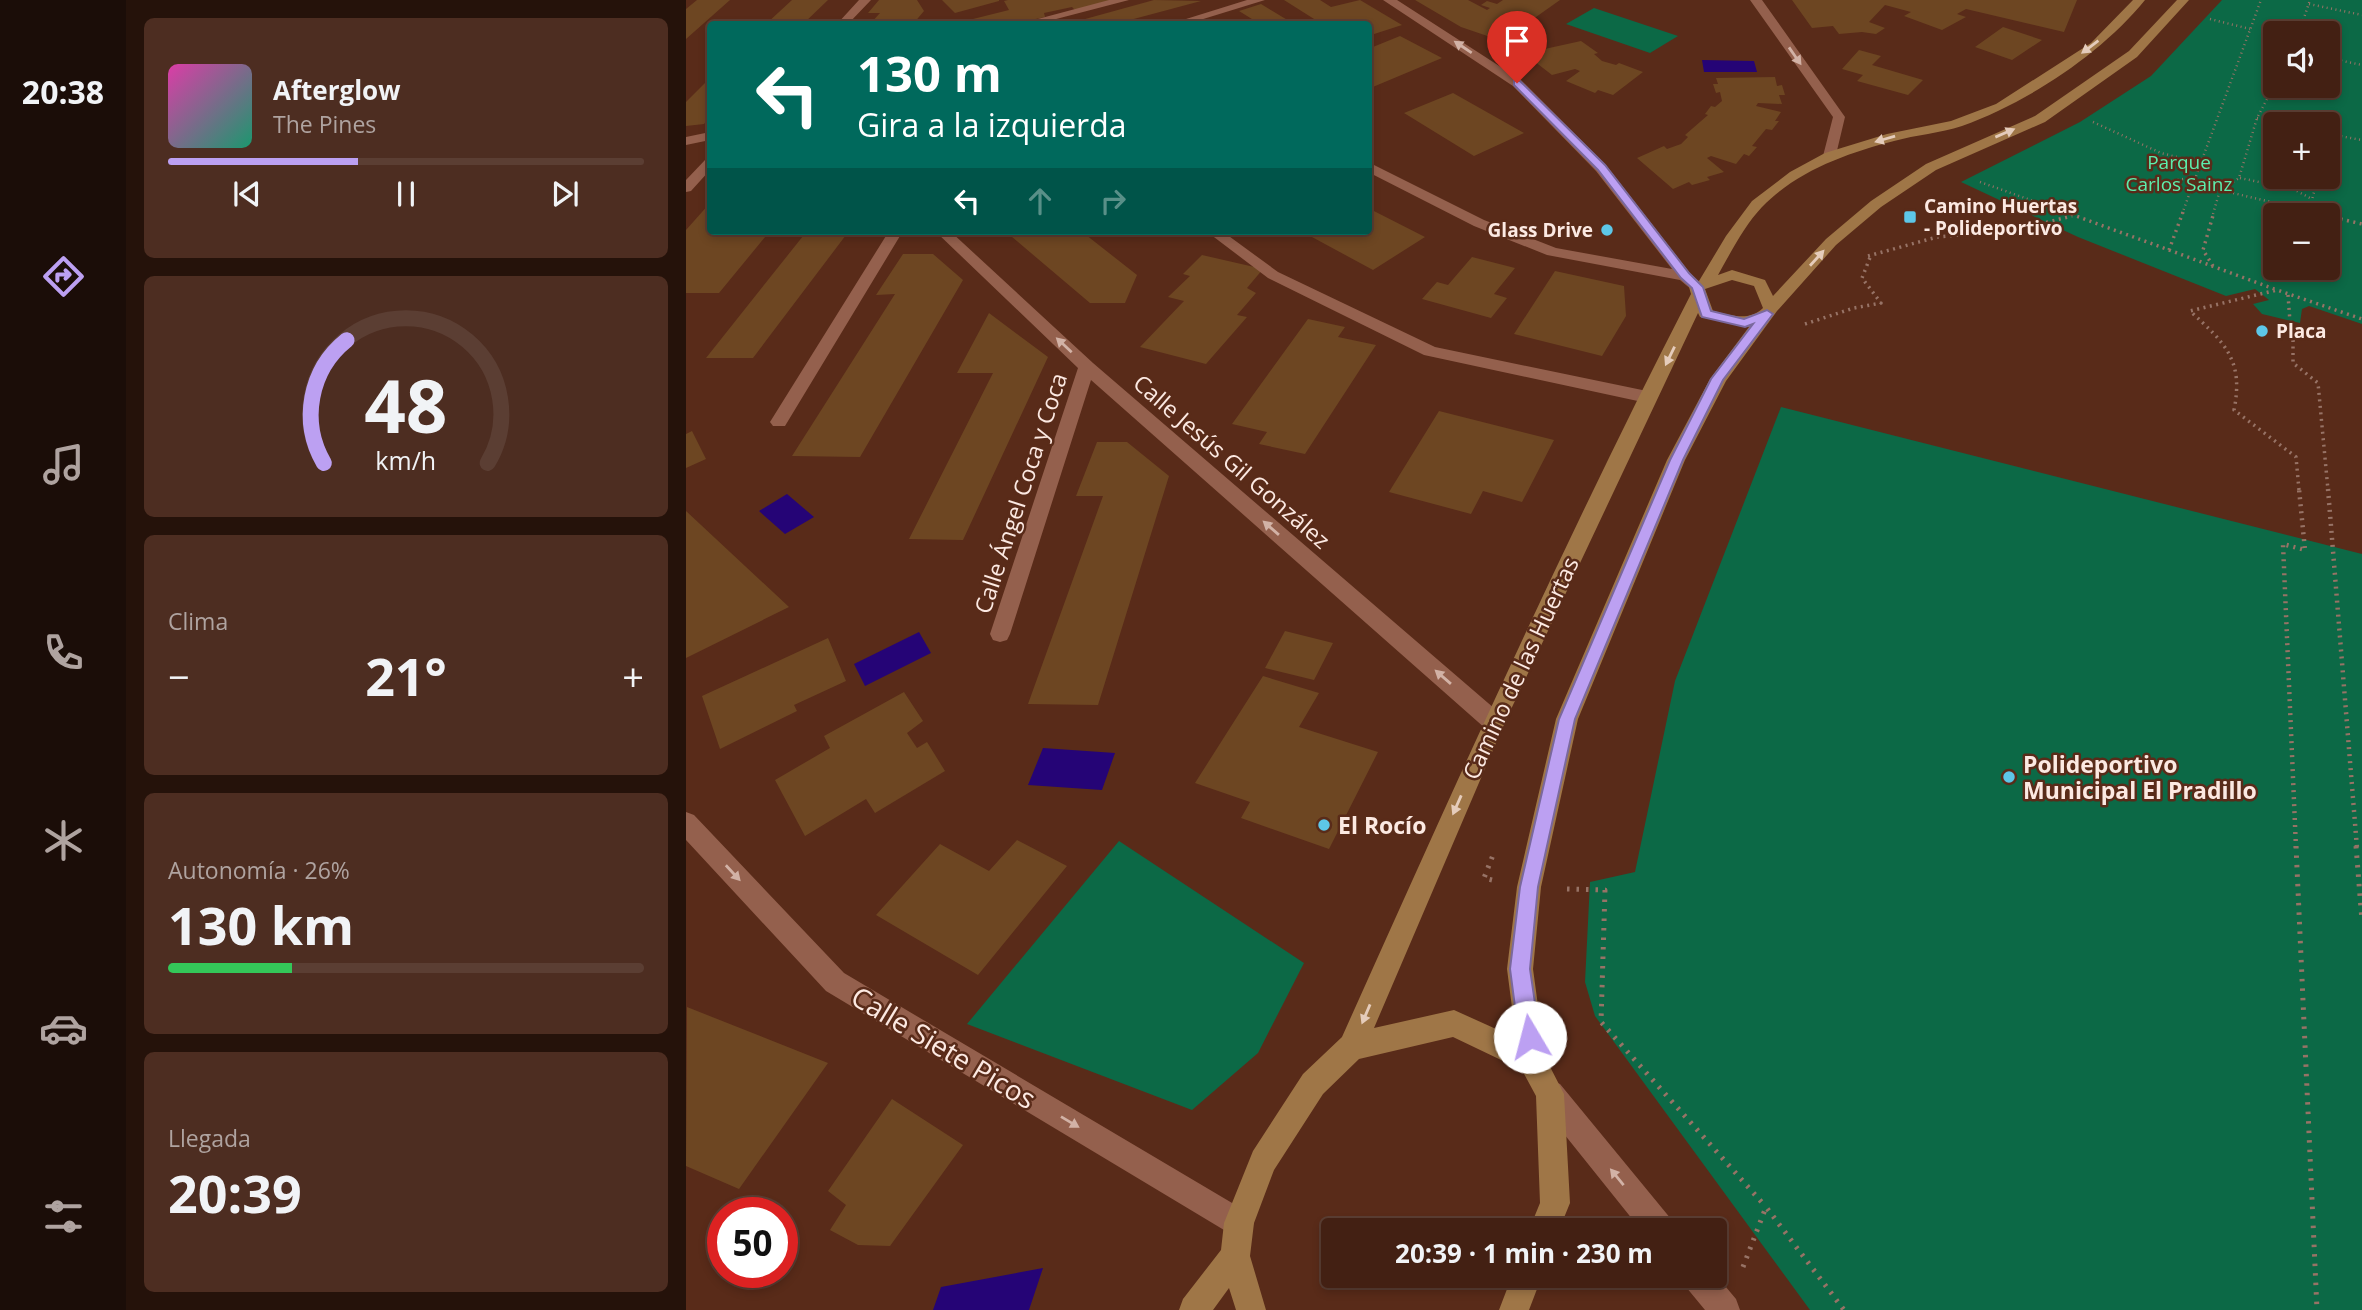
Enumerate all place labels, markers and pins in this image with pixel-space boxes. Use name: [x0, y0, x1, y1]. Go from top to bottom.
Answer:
pin: [1487, 11, 1547, 83]
place label: Camino Huertas - Polideportivo: [1924, 193, 2077, 241]
marker: Camino Huertas - Polideportivo: [1902, 209, 1918, 225]
place label: Glass Drive: [1488, 217, 1593, 243]
marker: Glass Drive: [1599, 222, 1615, 238]
place label: Placa: [2276, 318, 2326, 344]
marker: Placa: [2254, 323, 2270, 339]
place label: Polideportivo Municipal El Pradillo: [2023, 748, 2257, 806]
marker: Polideportivo Municipal El Pradillo: [2001, 769, 2017, 785]
place label: El Rocío: [1338, 809, 1426, 841]
marker: El Rocío: [1316, 817, 1332, 833]

